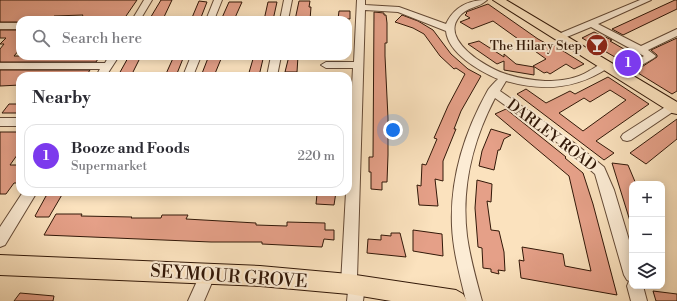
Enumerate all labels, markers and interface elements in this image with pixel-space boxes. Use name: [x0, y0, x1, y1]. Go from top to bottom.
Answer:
search box: [16, 16, 352, 60]
icon: search: [30, 27, 52, 49]
text: Search here: [62, 29, 142, 48]
bar icon: The Hilary Step: [584, 32, 610, 58]
place label: The Hilary Step: [490, 38, 582, 54]
pin: 1: [615, 48, 641, 78]
text: Nearby: [32, 87, 91, 109]
street label: DARLEY ROAD: [503, 95, 601, 175]
your location: [383, 120, 403, 140]
text: Booze and Foods: [71, 139, 190, 158]
text: 1: [43, 148, 49, 164]
text: 220 m: [297, 148, 335, 164]
text: Supermarket: [71, 158, 147, 174]
map controls: [629, 181, 665, 289]
button: +: [629, 181, 665, 217]
button: −: [629, 217, 665, 253]
button: layers: [629, 253, 665, 289]
street label: SEYMOUR GROVE: [150, 260, 308, 293]

